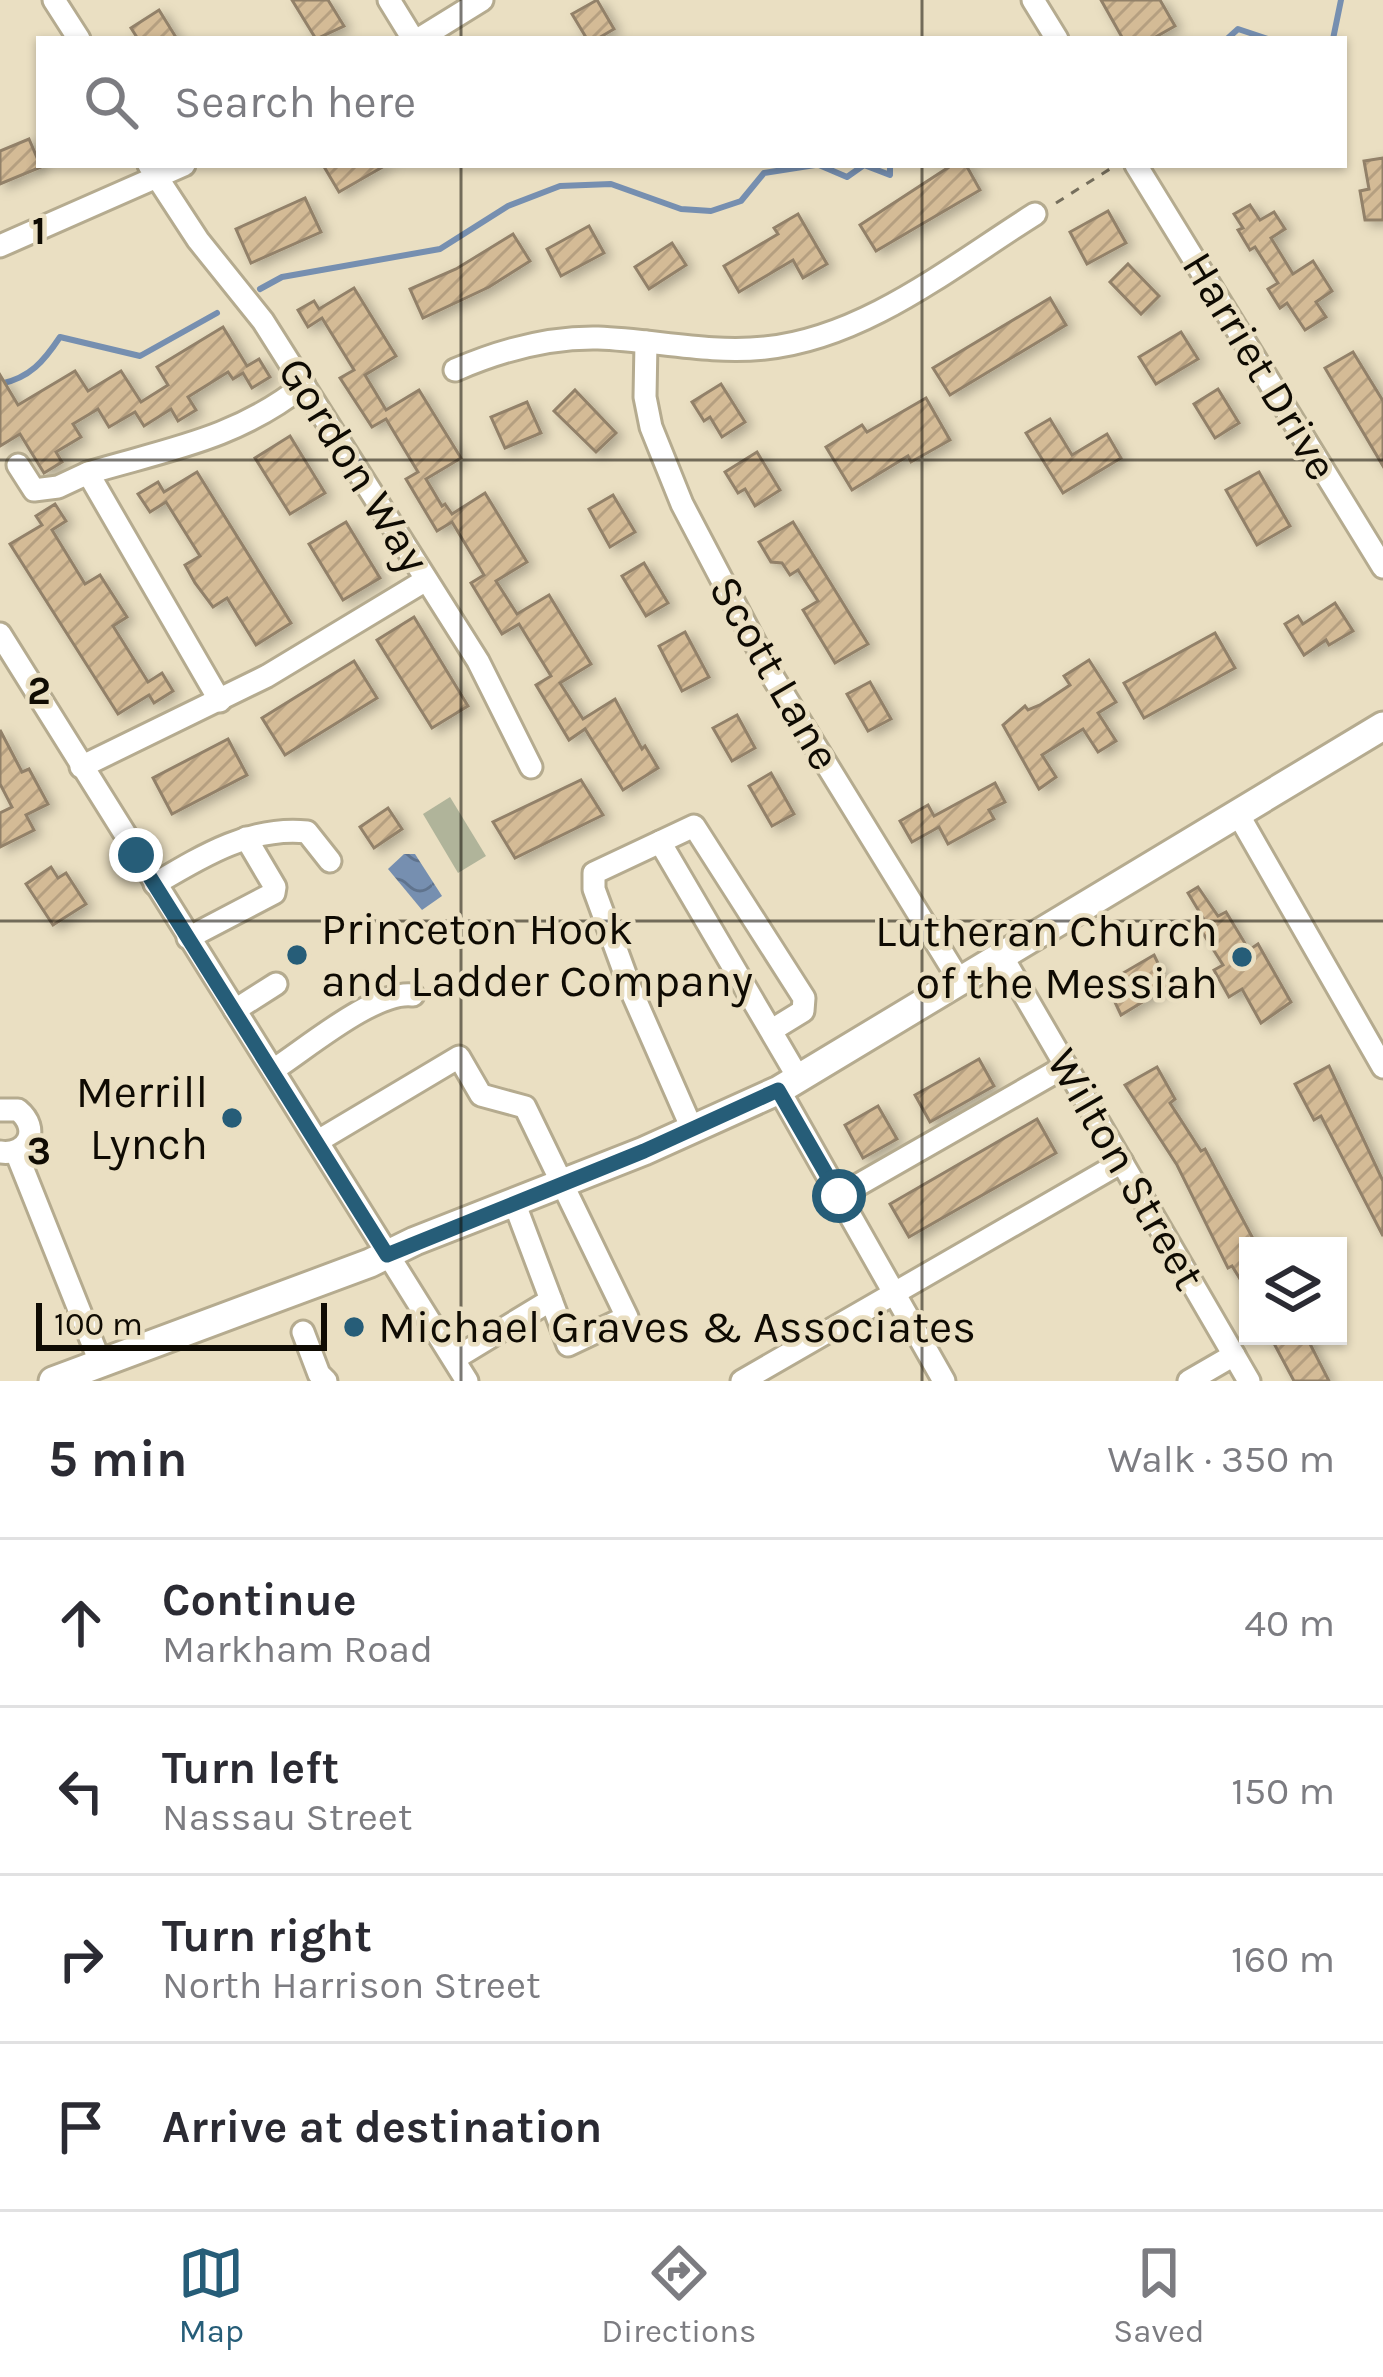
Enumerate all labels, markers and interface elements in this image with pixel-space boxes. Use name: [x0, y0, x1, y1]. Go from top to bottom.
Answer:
search box: [36, 36, 1347, 168]
icon: search: [78, 69, 144, 135]
text: Search here: [174, 76, 416, 128]
text: 1: [32, 208, 46, 254]
street label: Harriet Drive: [1172, 243, 1348, 489]
street label: Gordon Way: [267, 348, 441, 583]
street label: Scott Lane: [699, 567, 851, 779]
text: 2: [27, 668, 51, 714]
route end: [109, 828, 163, 882]
place label: Princeton Hook and Ladder Company: [321, 903, 753, 1008]
place label: Lutheran Church of the Messiah: [875, 905, 1218, 1009]
marker: Princeton Hook and Ladder Company: [284, 942, 310, 968]
marker: Lutheran Church of the Messiah: [1229, 944, 1255, 970]
street label: Wilton Street: [1036, 1039, 1216, 1299]
place label: Merrill Lynch: [76, 1066, 208, 1171]
marker: Merrill Lynch: [219, 1105, 245, 1131]
text: 3: [27, 1128, 51, 1174]
route start: [812, 1169, 866, 1223]
map controls: [1239, 1237, 1347, 1345]
button: layers: [1239, 1237, 1347, 1345]
scale bar: [36, 1297, 327, 1350]
place label: Michael Graves & Associates: [378, 1301, 976, 1353]
text: 100 m: [54, 1305, 143, 1343]
marker: Michael Graves & Associates: [341, 1314, 367, 1340]
text: 5 min: [48, 1429, 188, 1489]
text: Walk · 350 m: [1108, 1436, 1335, 1482]
text: Continue: [162, 1574, 357, 1626]
icon: ahead: [48, 1590, 114, 1656]
text: 40 m: [1244, 1600, 1335, 1646]
text: Markham Road: [162, 1626, 433, 1672]
text: Turn left: [162, 1742, 339, 1794]
icon: left: [48, 1758, 114, 1824]
text: 150 m: [1231, 1768, 1335, 1814]
text: Nassau Street: [162, 1794, 413, 1840]
text: Turn right: [162, 1910, 372, 1962]
icon: right: [48, 1926, 114, 1992]
text: 160 m: [1231, 1936, 1335, 1982]
text: North Harrison Street: [162, 1962, 541, 2008]
icon: arrive: [48, 2094, 114, 2160]
text: Arrive at destination: [162, 2101, 602, 2153]
tab: Map: [178, 2240, 244, 2350]
tab: Directions: [601, 2240, 756, 2350]
tab: Saved: [1113, 2240, 1205, 2350]

